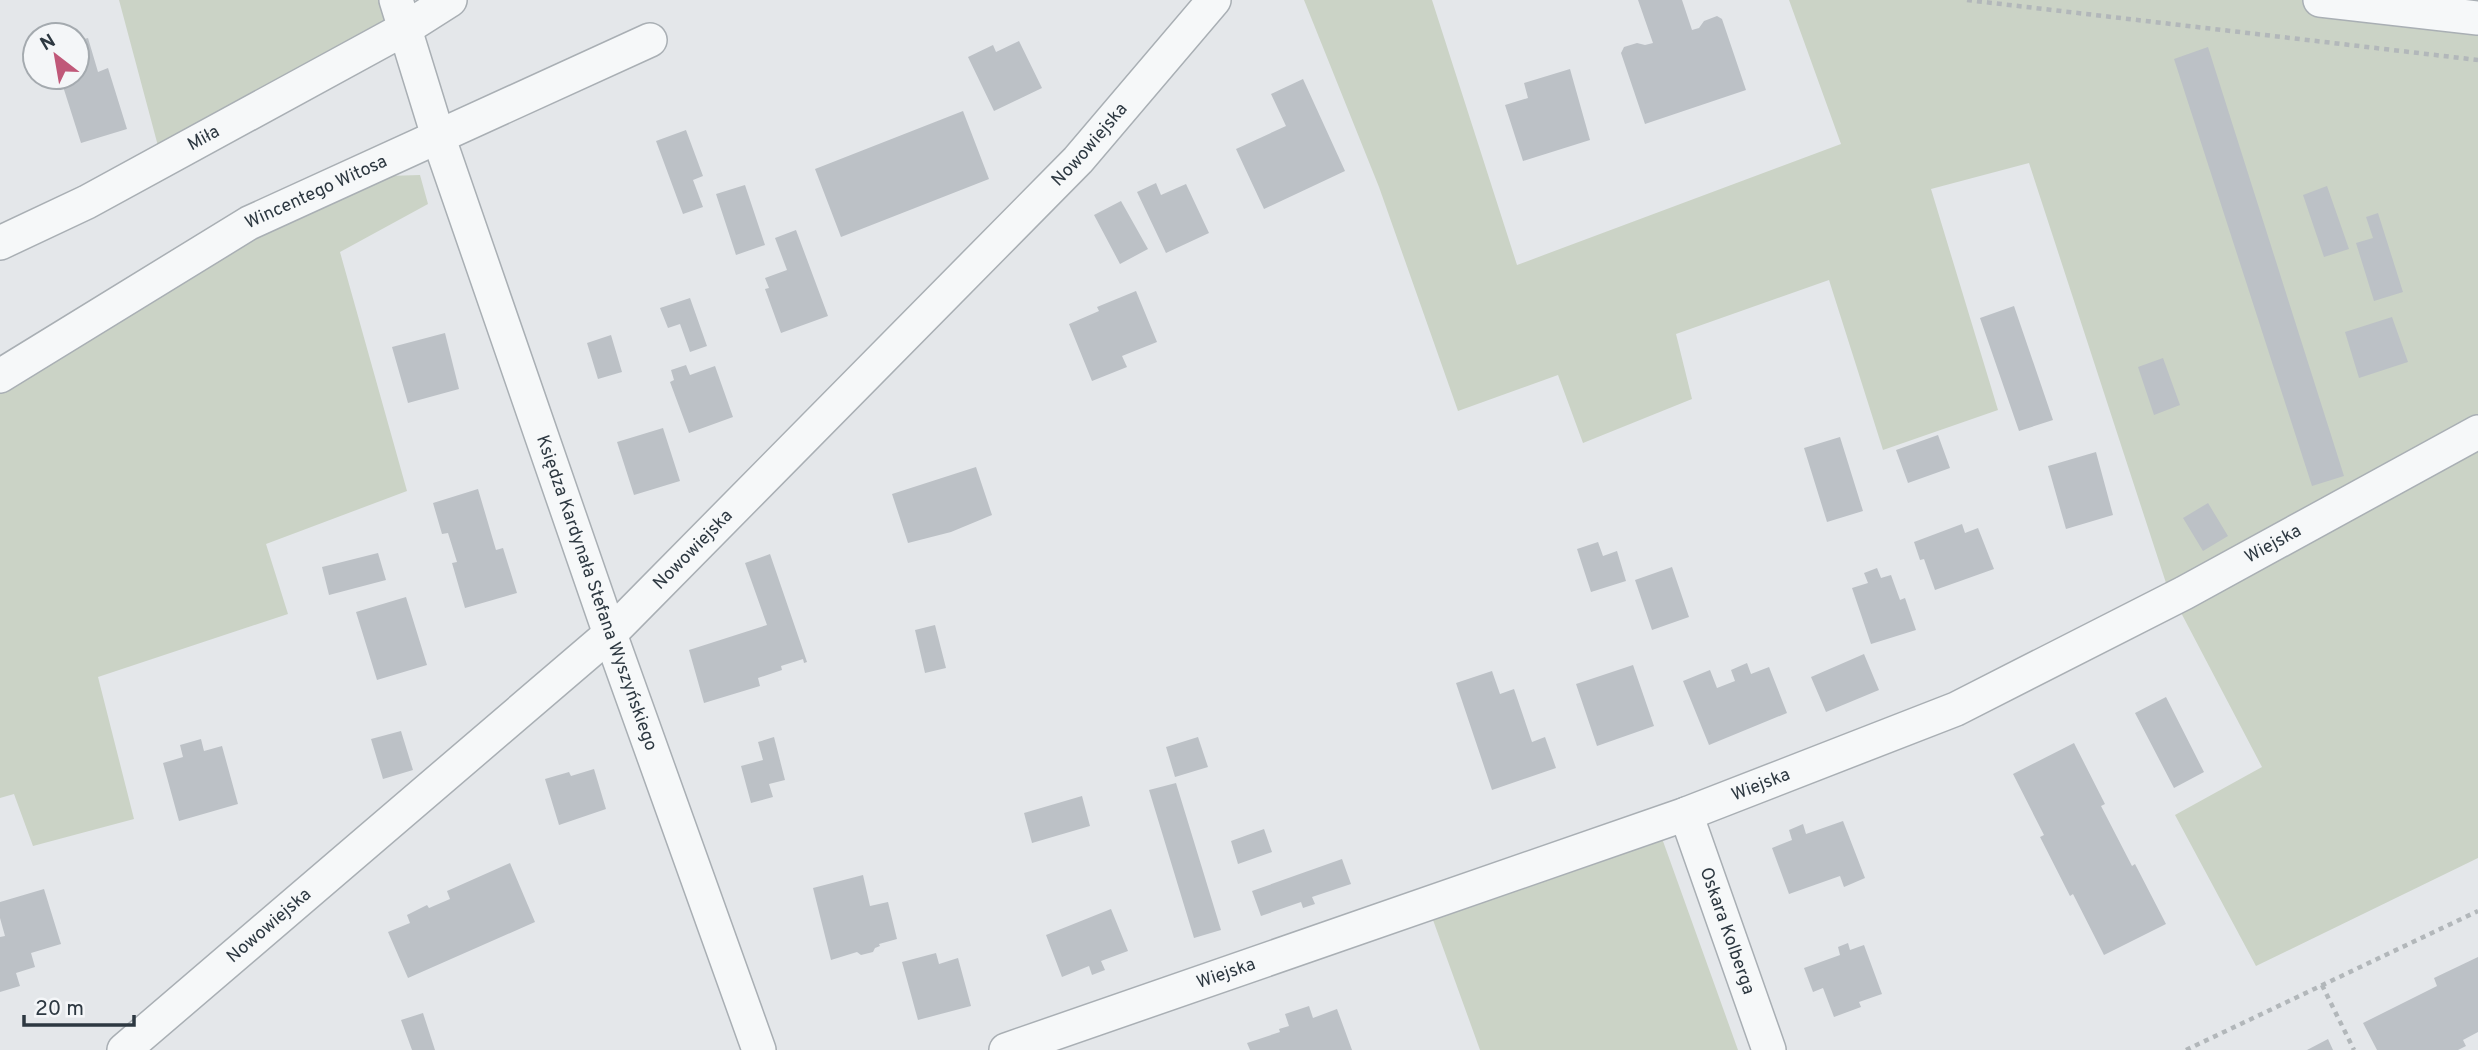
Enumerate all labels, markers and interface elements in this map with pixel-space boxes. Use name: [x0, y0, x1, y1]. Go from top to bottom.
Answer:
north arrow: [21, 21, 91, 91]
text: N: [36, 29, 60, 57]
street label: Nowowiejska: [1047, 98, 1133, 191]
street label: Miła: [183, 120, 224, 156]
street label: Wincentego Witosa: [241, 150, 391, 235]
street label: Księdza Kardynała Stefana Wyszyńskiego: [531, 432, 662, 754]
street label: Nowowiejska: [648, 505, 738, 595]
street label: Wiejska: [2241, 519, 2305, 569]
street label: Wiejska: [1728, 763, 1793, 807]
street label: Oskara Kolberga: [1694, 864, 1760, 998]
street label: Nowowiejska: [222, 883, 316, 968]
street label: Wiejska: [1194, 953, 1259, 994]
scale bar: [24, 984, 135, 1028]
text: 20 m: [35, 996, 84, 1023]

